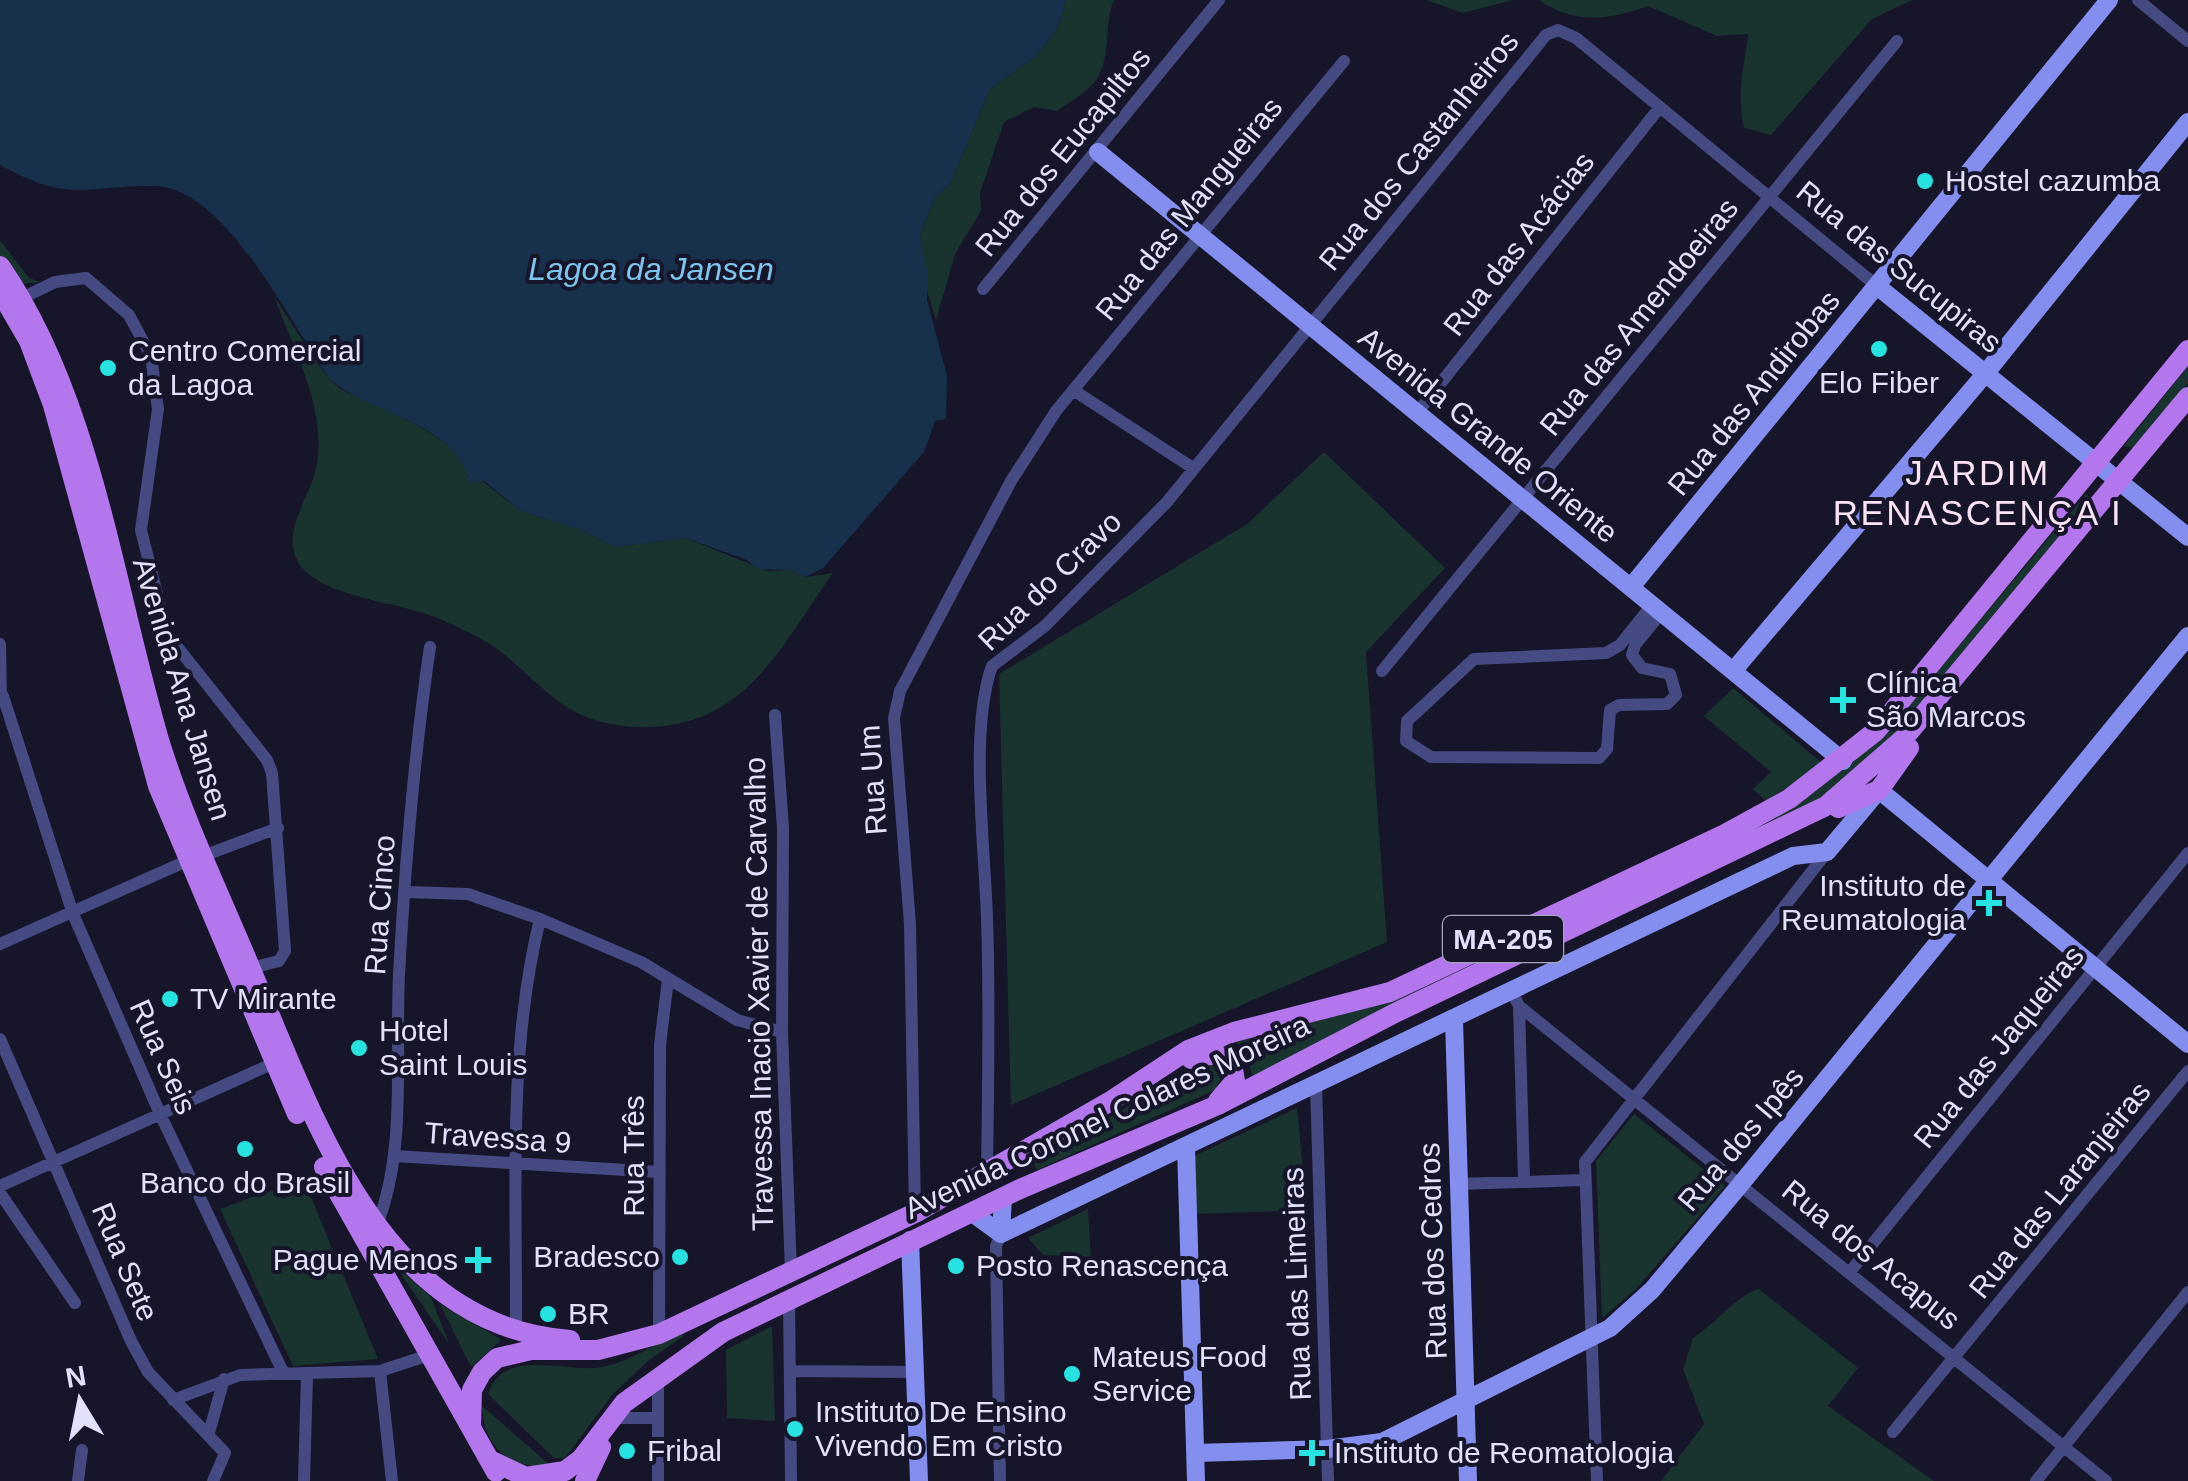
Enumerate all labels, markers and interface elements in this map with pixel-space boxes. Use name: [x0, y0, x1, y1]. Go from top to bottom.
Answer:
street label: Rua dos Castanheiros: [1312, 25, 1525, 276]
street label: Rua dos Eucapiltos: [968, 41, 1157, 263]
street label: Rua das Mangueiras: [1089, 91, 1289, 327]
street label: Rua das Acácias: [1437, 145, 1600, 342]
place label: Hostel cazumba: [1945, 164, 2160, 197]
marker: Hostel cazumba: [1914, 170, 1936, 192]
street label: Rua das Sucupiras: [1790, 174, 2008, 359]
street label: Rua das Amendoeiras: [1533, 192, 1744, 442]
water label: Lagoa da Jansen: [528, 251, 774, 287]
street label: Rua das Andirobas: [1661, 284, 1846, 502]
street label: Avenida Grande Oriente: [1352, 320, 1624, 549]
place label: Centro Comercial da Lagoa: [128, 334, 361, 401]
marker: Elo Fiber: [1868, 338, 1890, 360]
marker: Centro Comercial da Lagoa: [97, 357, 119, 379]
place label: Elo Fiber: [1819, 366, 1939, 399]
district label: JARDIM RENASCENÇA I: [1833, 453, 2123, 532]
street label: Rua do Cravo: [972, 504, 1128, 657]
street label: Avenida Ana Jansen: [127, 553, 238, 824]
place label: Clínica São Marcos: [1866, 666, 2026, 733]
marker: Clínica São Marcos: [1830, 687, 1856, 713]
street label: Rua Um: [852, 724, 893, 836]
street label: Travessa Inacio Xavier de Carvalho: [738, 757, 779, 1231]
street label: Rua Cinco: [358, 834, 401, 976]
place label: Instituto de Reumatologia: [1781, 869, 1966, 936]
marker: Instituto de Reumatologia: [1976, 890, 2002, 916]
road number: MA-205: [1443, 916, 1563, 962]
street label: Rua das Jaqueiras: [1907, 939, 2090, 1154]
place label: TV Mirante: [190, 982, 337, 1015]
marker: TV Mirante: [159, 988, 181, 1010]
street label: Rua Seis: [124, 994, 203, 1119]
street label: Avenida Coronel Colares Moreira: [899, 1008, 1315, 1225]
place label: Hotel Saint Louis: [379, 1014, 527, 1081]
marker: Hotel Saint Louis: [348, 1037, 370, 1059]
street label: Rua dos Ipês: [1671, 1060, 1810, 1217]
street label: Rua das Laranjeiras: [1962, 1075, 2157, 1304]
street label: Rua Três: [617, 1095, 650, 1217]
street label: Travessa 9: [423, 1116, 573, 1159]
marker: Banco do Brasil: [234, 1138, 256, 1160]
street label: Rua dos Cedros: [1412, 1142, 1453, 1360]
place label: Banco do Brasil: [140, 1166, 350, 1199]
street label: Rua das Limeiras: [1276, 1167, 1317, 1401]
street label: Rua dos Acapus: [1776, 1173, 1967, 1336]
street label: Rua Sete: [86, 1198, 165, 1326]
place label: Bradesco: [533, 1240, 660, 1273]
place label: Pague Menos: [273, 1243, 458, 1276]
marker: Bradesco: [669, 1246, 691, 1268]
marker: Pague Menos: [467, 1249, 489, 1271]
place label: Posto Renascença: [976, 1249, 1228, 1282]
marker: Posto Renascença: [945, 1255, 967, 1277]
place label: BR: [568, 1297, 610, 1330]
marker: BR: [537, 1303, 559, 1325]
place label: Mateus Food Service: [1092, 1340, 1267, 1407]
north arrow: [30, 1351, 130, 1451]
text: N: [63, 1360, 88, 1394]
marker: Mateus Food Service: [1061, 1363, 1083, 1385]
place label: Instituto De Ensino Vivendo Em Cristo: [815, 1395, 1067, 1462]
marker: Instituto De Ensino Vivendo Em Cristo: [784, 1418, 806, 1440]
place label: Fribal: [647, 1434, 722, 1467]
place label: Instituto de Reomatologia: [1334, 1436, 1675, 1469]
marker: Fribal: [616, 1440, 638, 1462]
marker: Instituto de Reomatologia: [1299, 1440, 1325, 1466]

